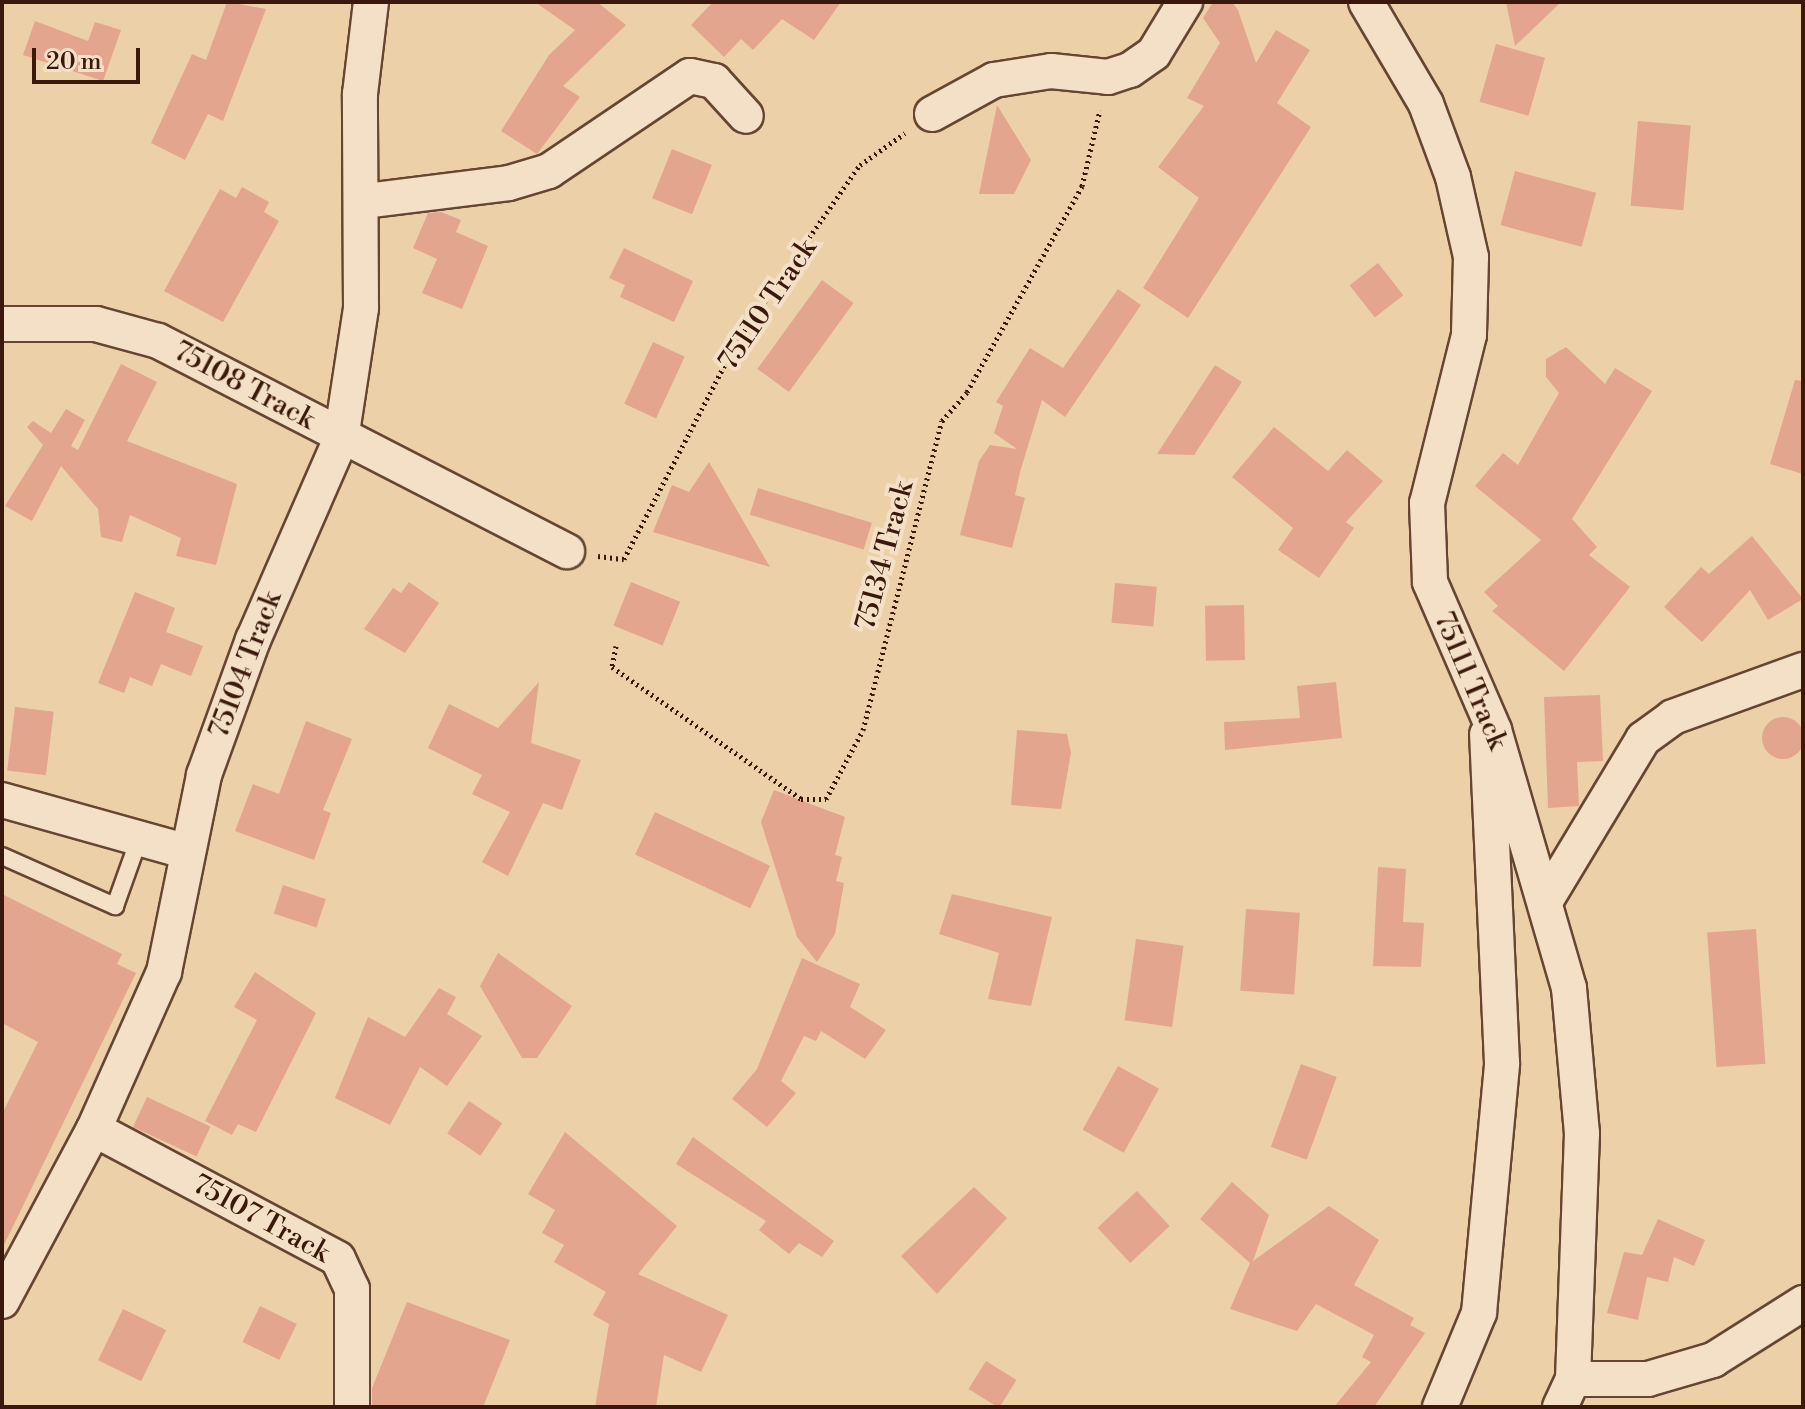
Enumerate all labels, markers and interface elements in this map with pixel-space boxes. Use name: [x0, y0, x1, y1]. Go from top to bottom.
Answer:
scale bar: [36, 32, 144, 82]
text: 20 m: [46, 47, 102, 77]
street label: 75110 Track: [712, 233, 824, 377]
street label: 75108 Track: [168, 335, 320, 437]
street label: 75134 Track: [849, 478, 921, 634]
street label: 75104 Track: [203, 587, 289, 743]
street label: 75111 Track: [1426, 607, 1514, 755]
street label: 75107 Track: [187, 1168, 335, 1270]

